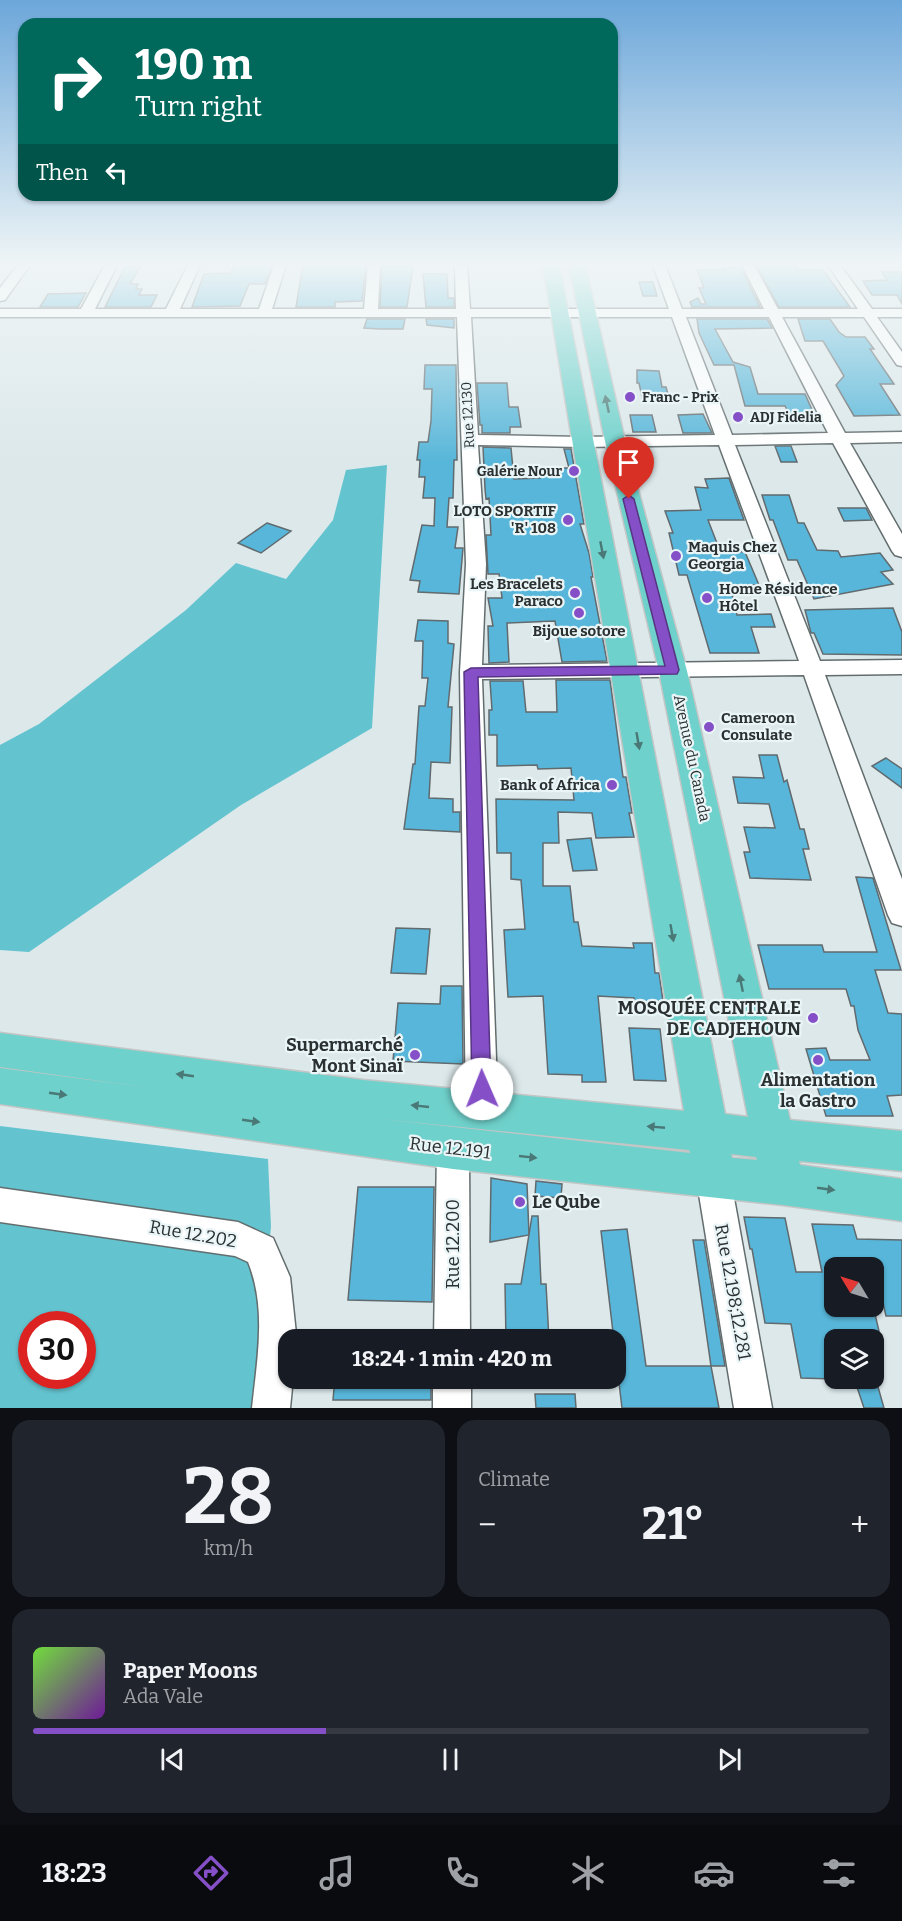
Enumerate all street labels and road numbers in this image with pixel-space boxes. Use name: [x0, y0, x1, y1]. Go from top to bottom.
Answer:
street label: Rue 12.130: [458, 381, 478, 449]
street label: Avenue du Canada: [670, 693, 714, 823]
street label: Rue 12.191: [408, 1132, 493, 1164]
street label: Rue 12.200: [442, 1199, 464, 1289]
street label: Rue 12.202: [148, 1216, 238, 1252]
street label: Rue 12.198;12.281: [710, 1222, 756, 1363]

